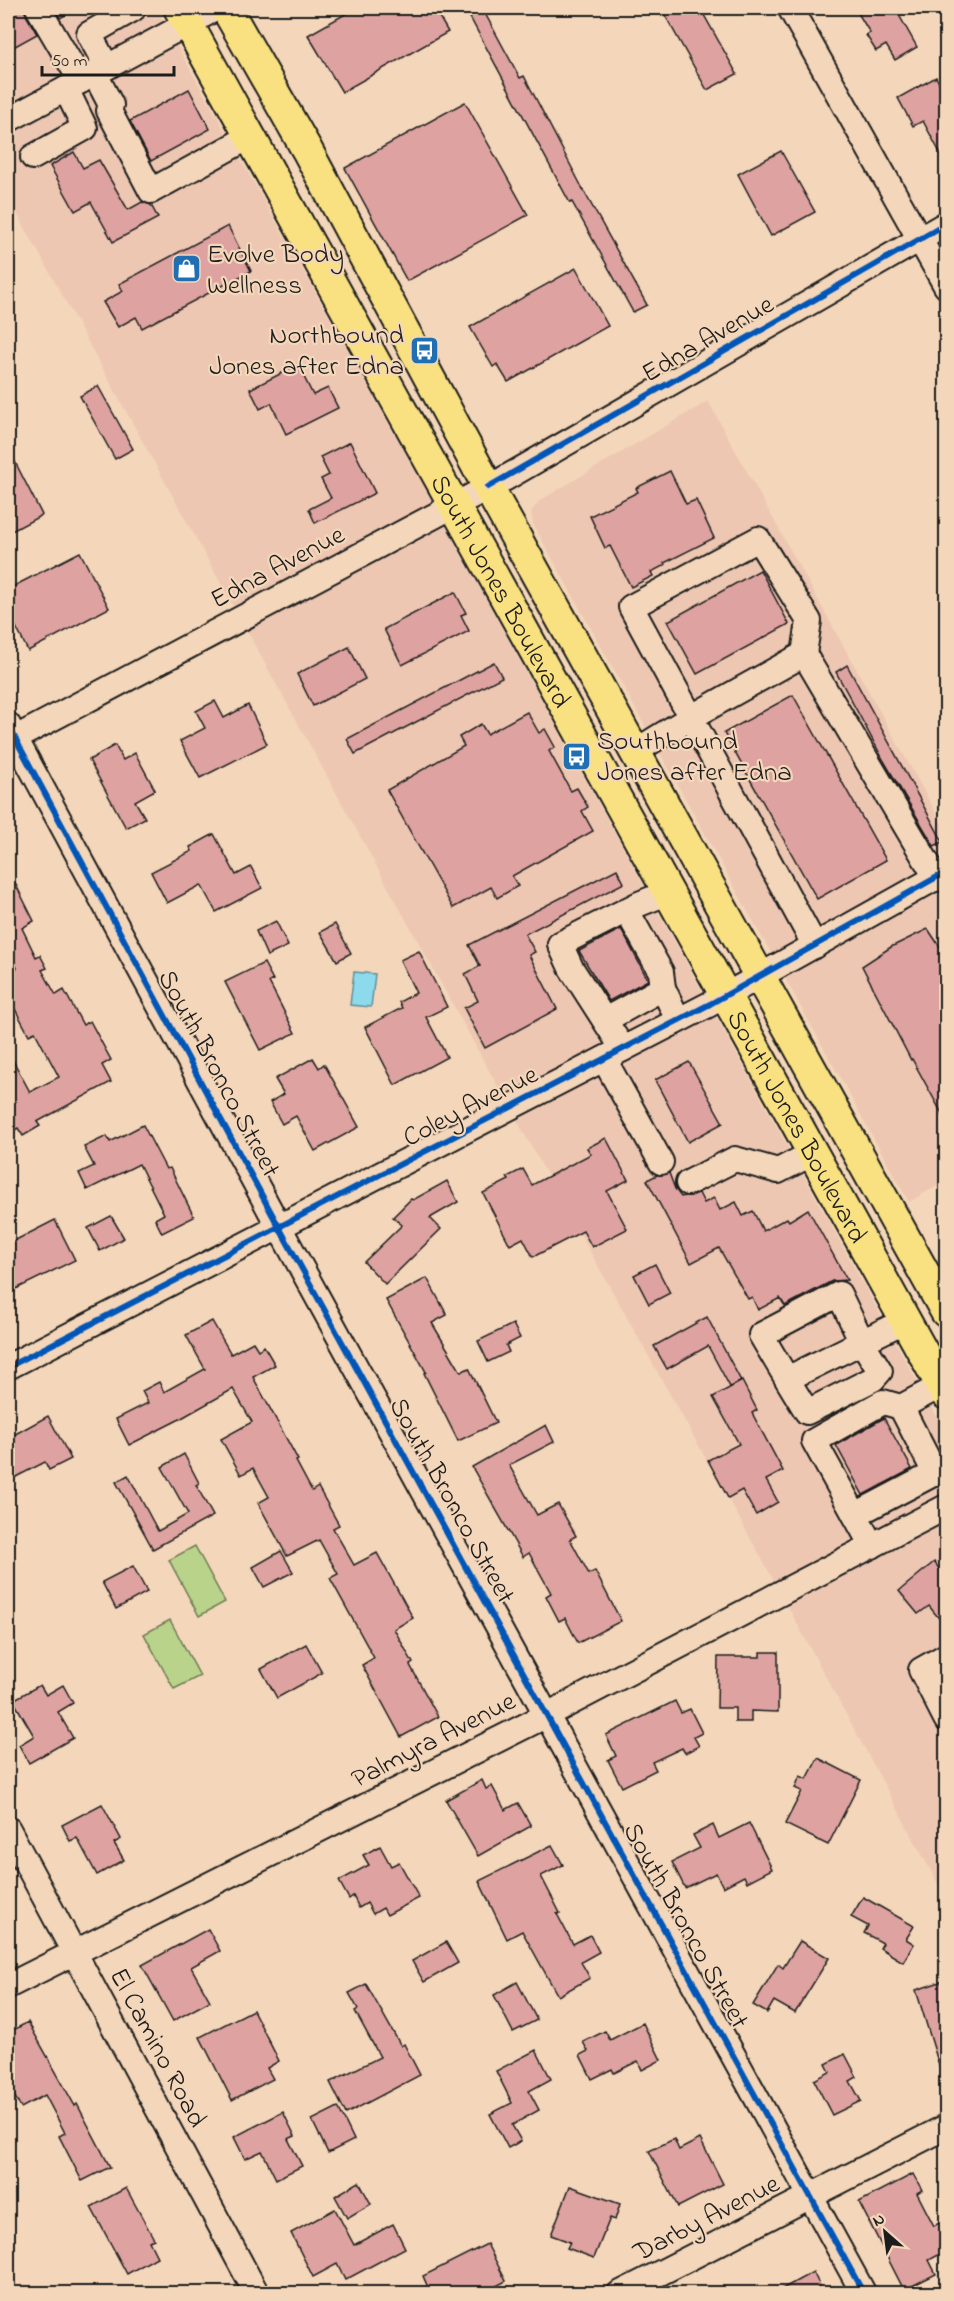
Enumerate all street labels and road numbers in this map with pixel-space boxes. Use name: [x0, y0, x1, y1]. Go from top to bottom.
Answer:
street label: Edna Avenue: [635, 286, 782, 394]
street label: South Jones Boulevard: [419, 468, 580, 716]
street label: Edna Avenue: [204, 516, 353, 620]
street label: South Bronco Street: [147, 963, 289, 1185]
street label: South Jones Boulevard: [715, 1004, 876, 1251]
street label: Coley Avenue: [397, 1056, 546, 1158]
street label: South Bronco Street: [378, 1391, 524, 1611]
street label: Palmyra Avenue: [345, 1683, 524, 1799]
street label: South Bronco Street: [612, 1816, 758, 2036]
street label: El Camino Road: [98, 1961, 215, 2135]
street label: Darby Avenue: [626, 2165, 788, 2273]

